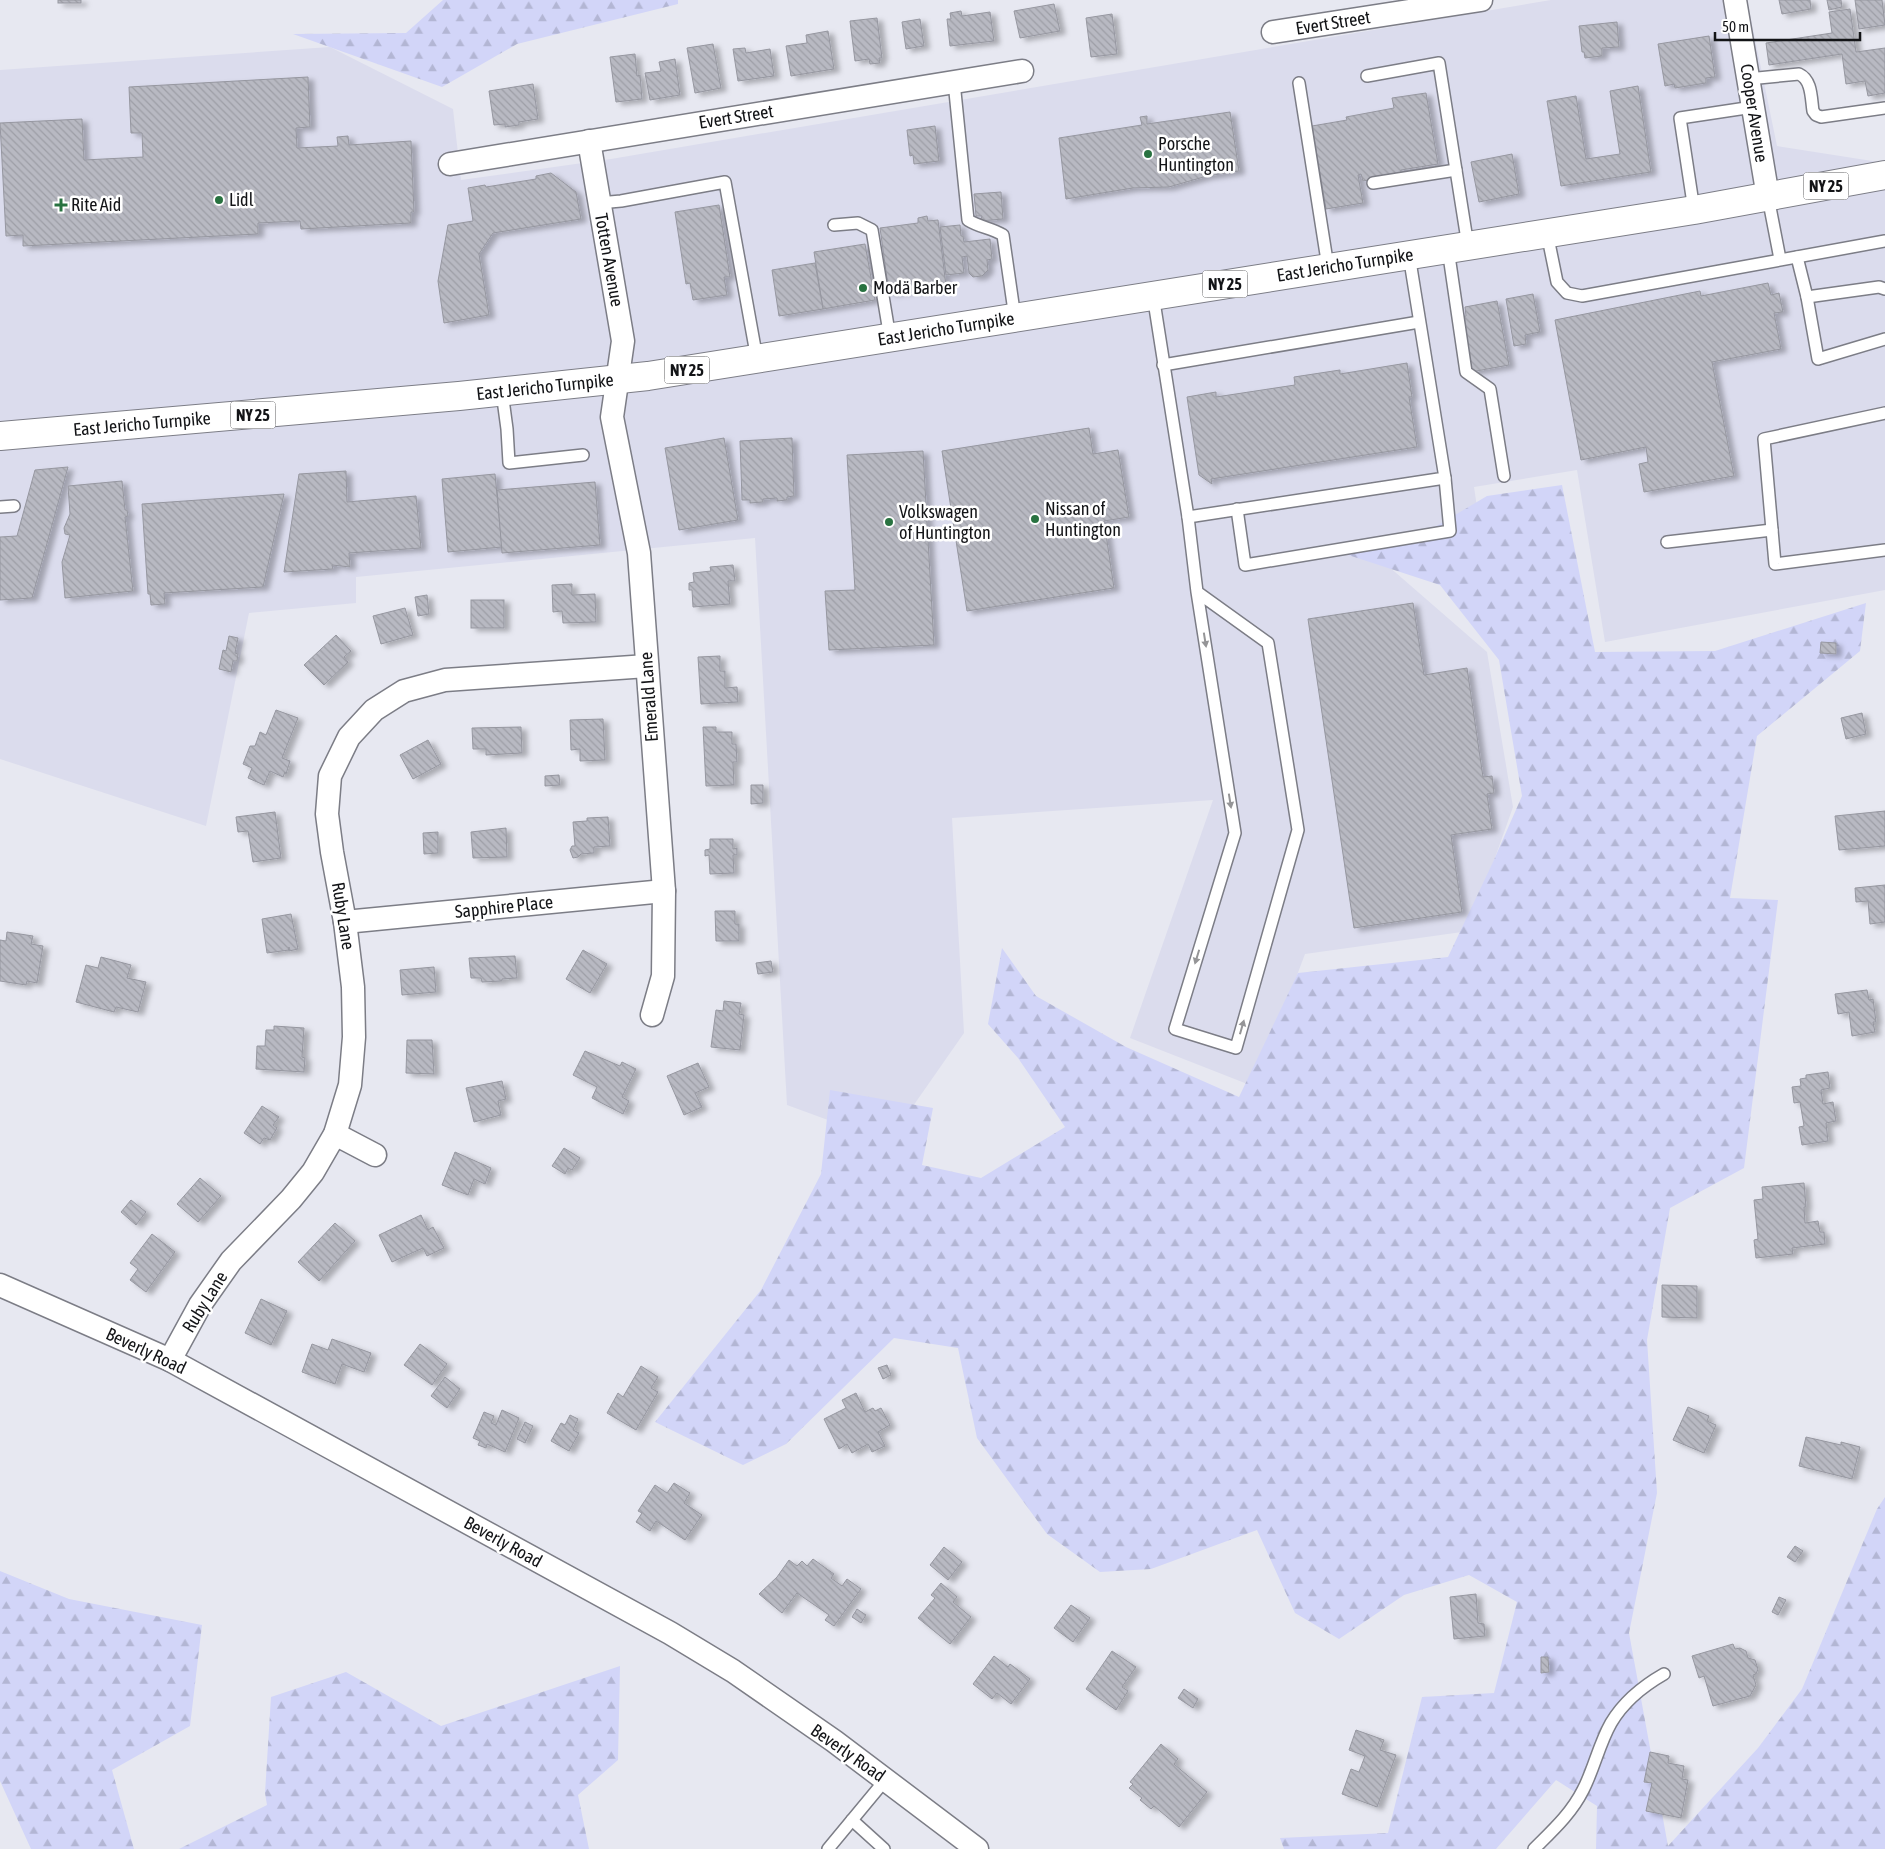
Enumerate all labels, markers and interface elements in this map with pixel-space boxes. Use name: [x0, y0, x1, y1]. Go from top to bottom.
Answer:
street label: Evert Street: [1294, 6, 1372, 39]
scale bar: [1715, 10, 1860, 42]
text: 50 m: [1722, 18, 1749, 35]
street label: Cooper Avenue: [1736, 62, 1773, 164]
street label: Evert Street: [697, 100, 775, 133]
place label: Porsche Huntington: [1158, 133, 1234, 175]
marker: Porsche Huntington: [1142, 148, 1154, 160]
road number: NY 25: [1804, 172, 1848, 200]
place label: Lidl: [229, 189, 254, 210]
place label: Rite Aid: [71, 194, 121, 215]
marker: Lidl: [213, 194, 225, 206]
marker: Rite Aid: [55, 199, 67, 211]
street label: Totten Avenue: [591, 211, 628, 308]
street label: East Jericho Turnpike: [1275, 243, 1415, 286]
road number: NY 25: [1202, 270, 1248, 298]
place label: Modä Barber: [873, 277, 958, 298]
marker: Modä Barber: [857, 282, 869, 294]
street label: East Jericho Turnpike: [876, 307, 1016, 350]
road number: NY 25: [664, 356, 710, 384]
street label: East Jericho Turnpike: [475, 369, 615, 404]
road number: NY 25: [230, 402, 276, 428]
street label: East Jericho Turnpike: [72, 407, 212, 440]
place label: Nissan of Huntington: [1045, 498, 1121, 540]
place label: Volkswagen of Huntington: [899, 501, 991, 543]
marker: Nissan of Huntington: [1029, 513, 1041, 525]
marker: Volkswagen of Huntington: [883, 516, 895, 528]
one-way arrow: [1201, 633, 1209, 649]
street label: Emerald Lane: [635, 651, 662, 743]
one-way arrow: [1226, 793, 1234, 809]
street label: Ruby Lane: [328, 881, 359, 951]
street label: Sapphire Place: [454, 891, 554, 922]
one-way arrow: [1192, 950, 1200, 965]
one-way arrow: [1239, 1019, 1247, 1034]
street label: Ruby Lane: [178, 1267, 232, 1336]
street label: Beverly Road: [103, 1323, 190, 1378]
street label: Beverly Road: [461, 1512, 546, 1572]
street label: Beverly Road: [807, 1719, 890, 1786]

